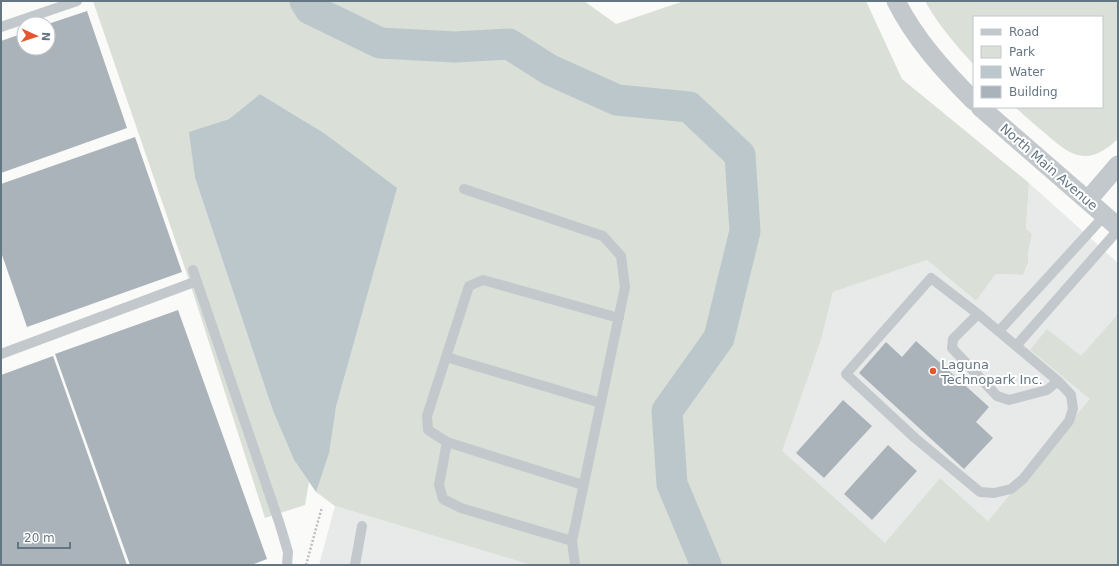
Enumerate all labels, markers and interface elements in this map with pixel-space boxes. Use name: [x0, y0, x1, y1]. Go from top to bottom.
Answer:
north arrow: [16, 16, 56, 56]
legend: [973, 16, 1103, 108]
text: Road: [1009, 25, 1039, 39]
text: N: [39, 32, 52, 41]
text: Park: [1009, 45, 1035, 59]
text: Water: [1009, 65, 1045, 79]
text: Building: [1009, 85, 1058, 99]
street label: North Main Avenue: [997, 121, 1101, 213]
place label: Laguna Technopark Inc.: [940, 357, 1043, 387]
marker: Laguna Technopark Inc.: [928, 366, 938, 376]
scale bar: [18, 524, 70, 550]
text: 20 m: [24, 531, 55, 545]

